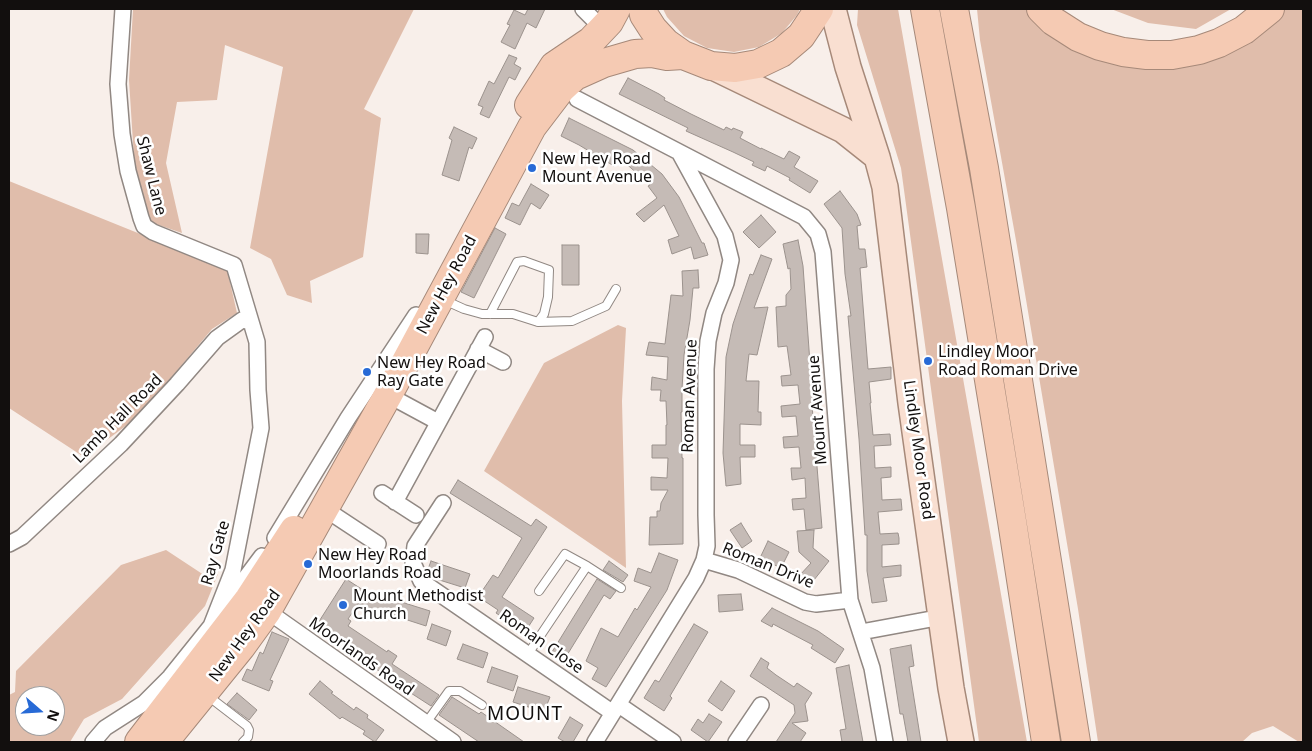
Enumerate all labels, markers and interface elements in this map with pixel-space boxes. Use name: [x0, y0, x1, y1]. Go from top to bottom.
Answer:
street label: Shaw Lane: [132, 135, 170, 217]
place label: New Hey Road Mount Avenue: [542, 149, 652, 187]
marker: New Hey Road Mount Avenue: [526, 162, 538, 174]
street label: New Hey Road: [413, 232, 481, 338]
street label: Roman Avenue: [678, 339, 702, 453]
place label: Lindley Moor Road Roman Drive: [938, 342, 1078, 380]
place label: New Hey Road Ray Gate: [377, 353, 486, 391]
street label: Mount Avenue: [805, 354, 831, 466]
marker: Lindley Moor Road Roman Drive: [922, 355, 934, 367]
marker: New Hey Road Ray Gate: [361, 366, 373, 378]
street label: Lamb Hall Road: [69, 370, 167, 468]
street label: Lindley Moor Road: [899, 379, 937, 521]
street label: Ray Gate: [198, 518, 234, 588]
street label: Roman Drive: [719, 539, 817, 593]
place label: New Hey Road Moorlands Road: [318, 545, 442, 583]
marker: New Hey Road Moorlands Road: [302, 558, 314, 570]
street label: New Hey Road: [205, 586, 285, 686]
place label: Mount Methodist Church: [353, 586, 483, 624]
marker: Mount Methodist Church: [337, 599, 349, 611]
street label: Roman Close: [495, 606, 587, 678]
street label: Moorlands Road: [305, 614, 417, 700]
north arrow: [15, 686, 65, 736]
district label: MOUNT: [486, 704, 564, 726]
text: N: [43, 707, 65, 724]

